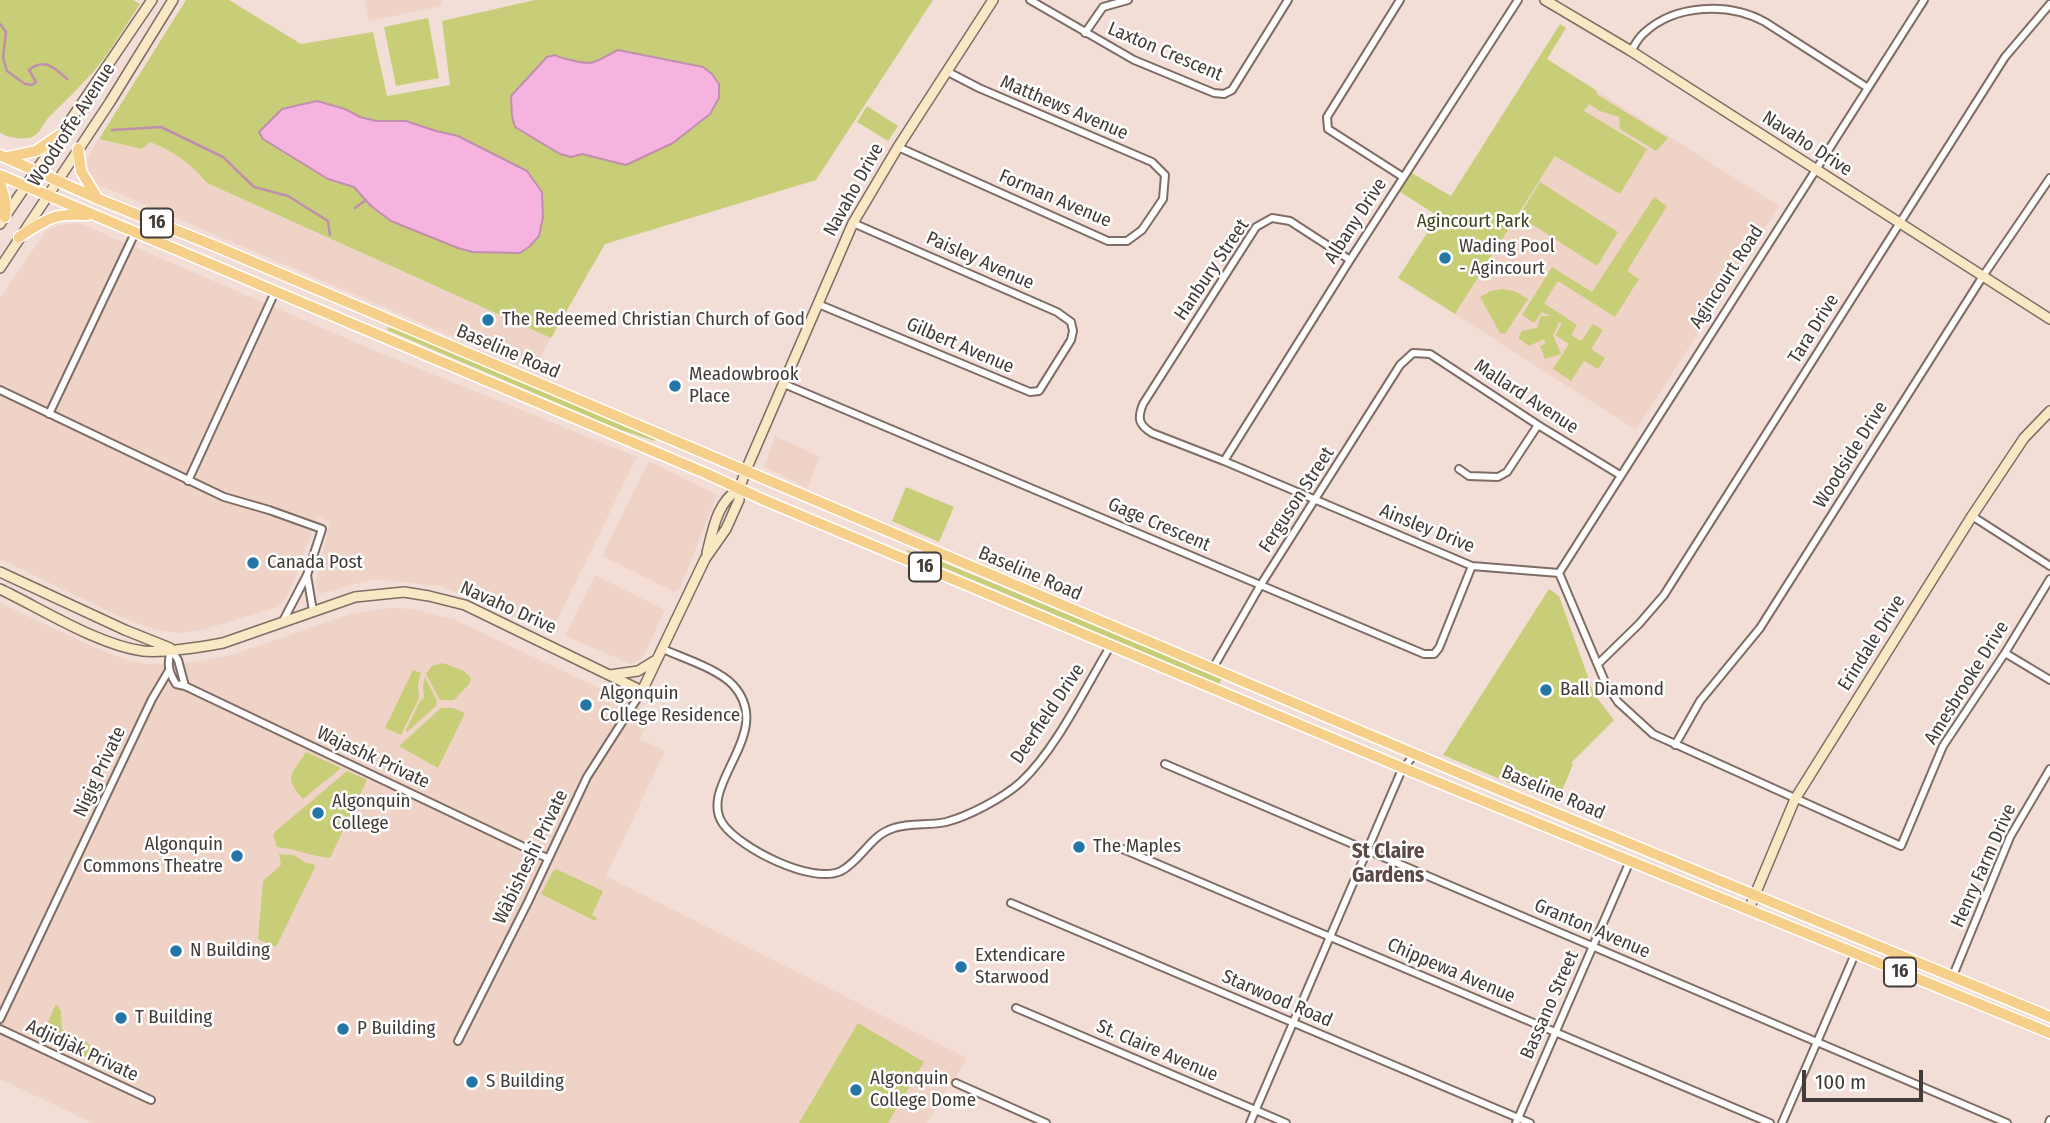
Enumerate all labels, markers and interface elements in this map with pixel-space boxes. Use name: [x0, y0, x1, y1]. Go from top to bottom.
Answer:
street label: Laxton Crescent: [1104, 18, 1226, 86]
street label: Woodroffe Avenue: [24, 59, 120, 191]
street label: Matthews Avenue: [997, 71, 1131, 145]
street label: Navaho Drive: [1758, 106, 1856, 182]
street label: Navaho Drive: [819, 140, 889, 240]
street label: Forman Avenue: [995, 165, 1115, 233]
street label: Albany Drive: [1320, 174, 1392, 268]
road number: 16: [141, 208, 173, 238]
park label: Agincourt Park: [1417, 211, 1529, 233]
street label: Hanbury Street: [1170, 215, 1254, 325]
street label: Agincourt Road: [1685, 221, 1769, 333]
street label: Paisley Avenue: [923, 227, 1037, 295]
place label: Wading Pool - Agincourt: [1459, 236, 1555, 280]
marker: Wading Pool - Agincourt: [1437, 250, 1453, 266]
street label: Tara Drive: [1784, 290, 1844, 368]
place label: The Redeemed Christian Church of God: [502, 309, 805, 331]
marker: The Redeemed Christian Church of God: [480, 312, 496, 328]
street label: Gilbert Avenue: [903, 313, 1017, 379]
street label: Baseline Road: [453, 320, 563, 384]
street label: Mallard Avenue: [1470, 355, 1582, 439]
place label: Meadowbrook Place: [689, 364, 799, 408]
marker: Meadowbrook Place: [667, 378, 683, 394]
street label: Woodside Drive: [1809, 397, 1893, 513]
street label: Ferguson Street: [1254, 443, 1340, 557]
street label: Gage Crescent: [1104, 493, 1214, 557]
street label: Ainsley Drive: [1376, 500, 1478, 558]
street label: Baseline Road: [975, 542, 1085, 606]
place label: Canada Post: [267, 552, 363, 574]
road number: 16: [909, 552, 941, 582]
marker: Canada Post: [245, 555, 261, 571]
street label: Navaho Drive: [456, 577, 560, 639]
street label: Erindale Drive: [1834, 591, 1910, 695]
street label: Amesbrooke Drive: [1920, 617, 2014, 749]
street label: Deerfield Drive: [1006, 660, 1090, 768]
place label: Ball Diamond: [1560, 679, 1664, 701]
marker: Ball Diamond: [1538, 682, 1554, 698]
place label: Algonquin College Residence: [600, 683, 740, 727]
marker: Algonquin College Residence: [578, 697, 594, 713]
street label: Wajashk Private: [313, 722, 433, 794]
street label: Nigig Private: [69, 723, 131, 821]
street label: Baseline Road: [1498, 761, 1608, 825]
street label: Wàbisheshì Private: [489, 786, 573, 928]
place label: Algonquin College: [332, 791, 411, 835]
street label: Henry Farm Drive: [1947, 801, 2021, 931]
marker: Algonquin College: [310, 805, 326, 821]
place label: Algonquin Commons Theatre: [83, 834, 223, 878]
place label: The Maples: [1093, 836, 1181, 858]
marker: The Maples: [1071, 839, 1087, 855]
district label: St Claire Gardens: [1352, 839, 1424, 889]
marker: Algonquin Commons Theatre: [229, 848, 245, 864]
street label: Granton Avenue: [1531, 894, 1653, 964]
street label: Chippewa Avenue: [1384, 934, 1518, 1008]
place label: N Building: [190, 940, 270, 962]
marker: N Building: [168, 943, 184, 959]
place label: Extendicare Starwood: [975, 945, 1065, 989]
street label: Bassano Street: [1516, 947, 1584, 1063]
road number: 16: [1884, 958, 1916, 987]
marker: Extendicare Starwood: [953, 959, 969, 975]
street label: Starwood Road: [1218, 965, 1336, 1033]
place label: T Building: [135, 1007, 212, 1029]
marker: T Building: [113, 1010, 129, 1026]
street label: Adjidjàk Private: [22, 1015, 142, 1087]
street label: St. Claire Avenue: [1093, 1015, 1221, 1087]
place label: P Building: [357, 1018, 435, 1040]
marker: P Building: [335, 1021, 351, 1037]
scale bar: [1805, 1056, 1926, 1100]
place label: Algonquin College Dome: [870, 1068, 976, 1112]
text: 100 m: [1815, 1069, 1866, 1095]
place label: S Building: [486, 1071, 564, 1093]
marker: S Building: [464, 1074, 480, 1090]
marker: Algonquin College Dome: [848, 1082, 864, 1098]

